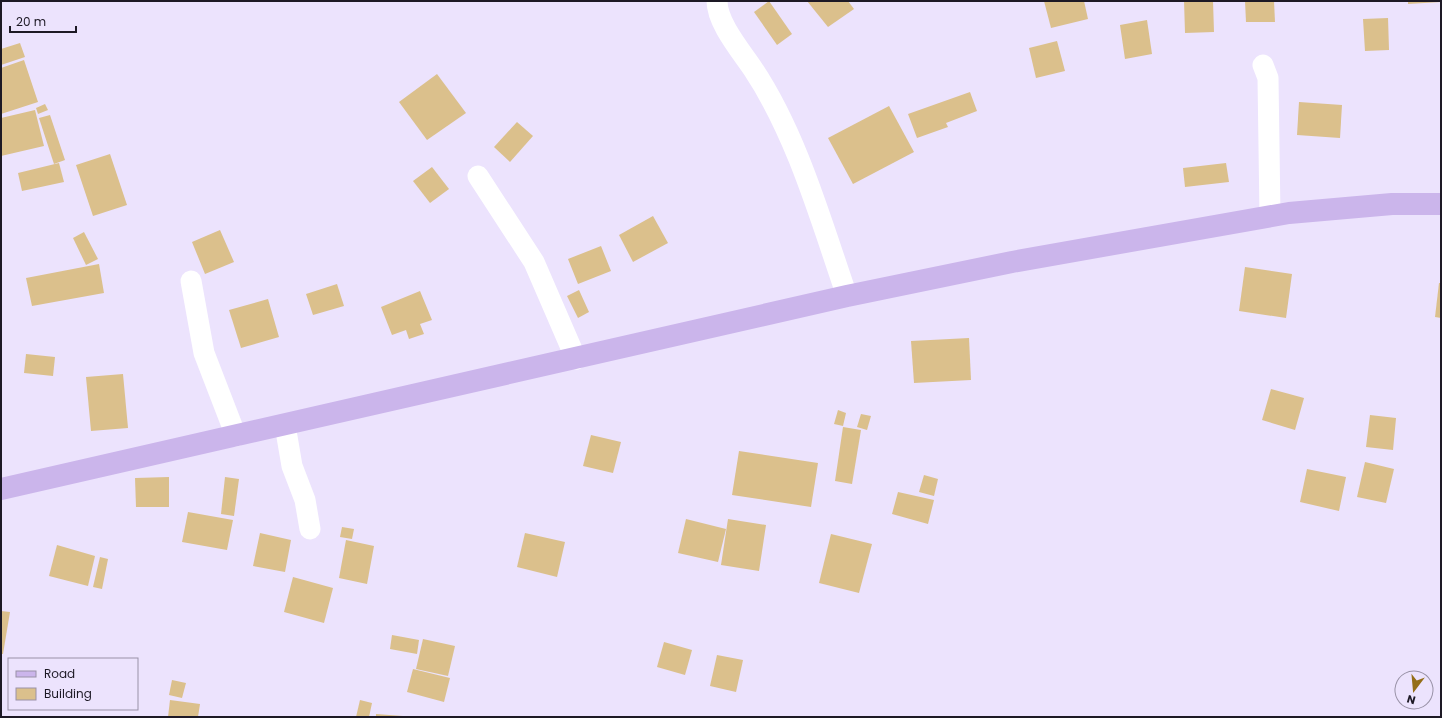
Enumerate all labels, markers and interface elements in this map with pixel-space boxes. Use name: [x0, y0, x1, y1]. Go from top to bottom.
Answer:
scale bar: [10, 8, 76, 34]
text: 20 m: [16, 13, 46, 30]
legend: [8, 658, 138, 710]
text: Road: [44, 665, 75, 682]
north arrow: [1394, 670, 1434, 710]
text: Building: [44, 685, 92, 702]
text: N: [1405, 691, 1417, 708]

